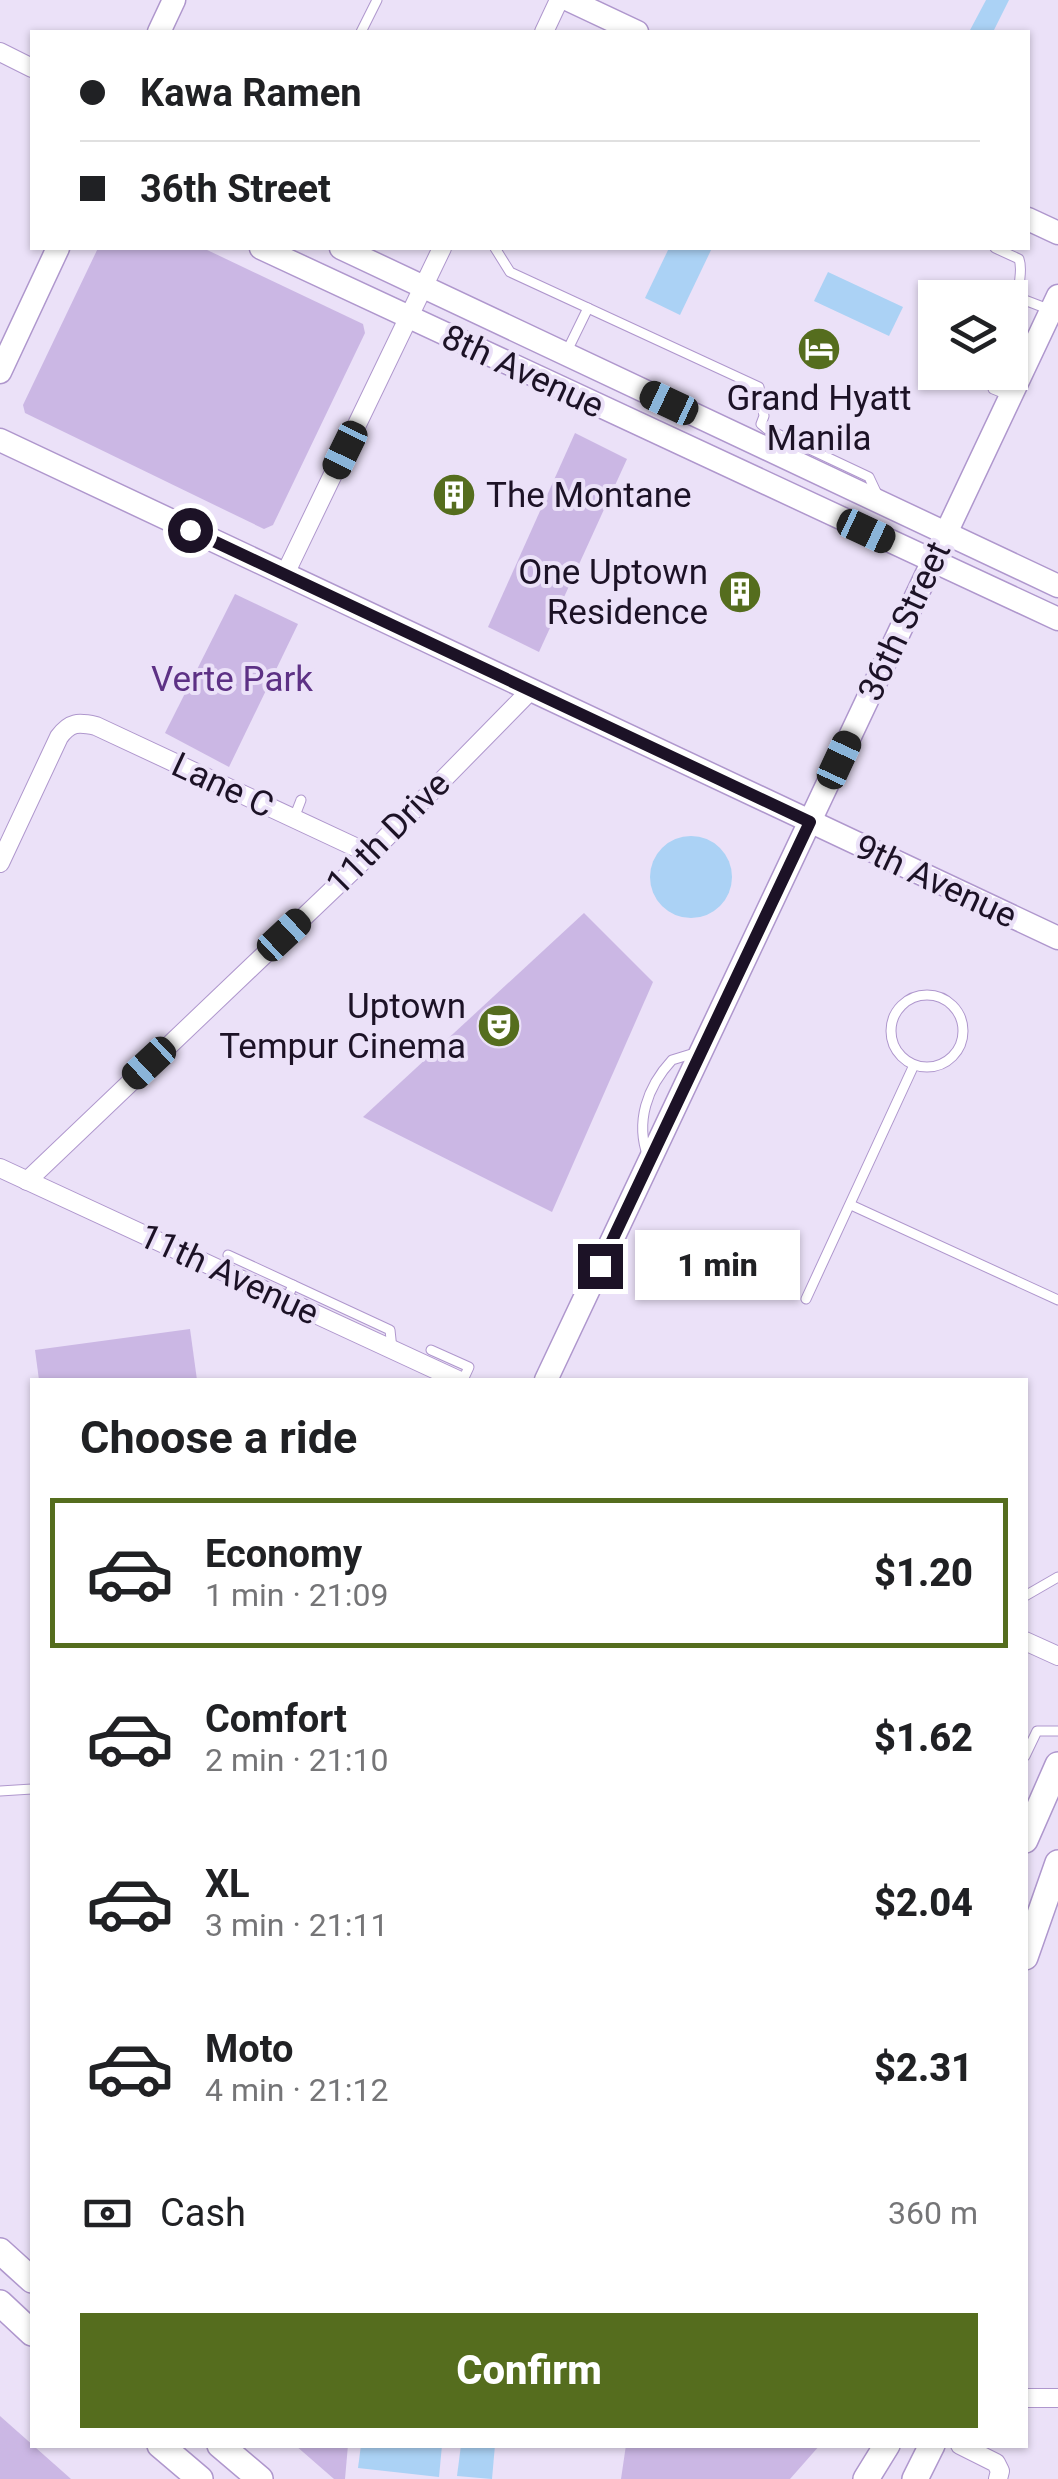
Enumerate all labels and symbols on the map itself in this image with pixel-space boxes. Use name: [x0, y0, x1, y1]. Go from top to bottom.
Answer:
street label: 8th Avenue: [435, 316, 610, 427]
hotel icon: Grand Hyatt Manila: [796, 326, 842, 372]
car: [635, 377, 703, 429]
place label: Grand Hyatt Manila: [726, 378, 912, 459]
car: [318, 416, 372, 484]
building icon: The Montane: [431, 472, 477, 518]
place label: The Montane: [486, 475, 692, 516]
car: [832, 505, 900, 557]
route start: [168, 508, 213, 553]
street label: 36th Street: [850, 535, 959, 707]
place label: One Uptown Residence: [518, 552, 708, 633]
building icon: One Uptown Residence: [717, 569, 763, 615]
park label: Verte Park: [151, 659, 313, 700]
car: [813, 726, 865, 794]
street label: Lane C: [166, 744, 280, 827]
street label: 11th Drive: [318, 763, 458, 903]
street label: 9th Avenue: [848, 826, 1023, 937]
car: [252, 904, 316, 966]
place label: Uptown Tempur Cinema: [219, 986, 466, 1067]
theatre icon: Uptown Tempur Cinema: [476, 1003, 522, 1049]
car: [117, 1032, 181, 1094]
street label: 11th Avenue: [133, 1215, 325, 1334]
callout: 1 min: [635, 1231, 800, 1301]
route end: [578, 1244, 623, 1289]

